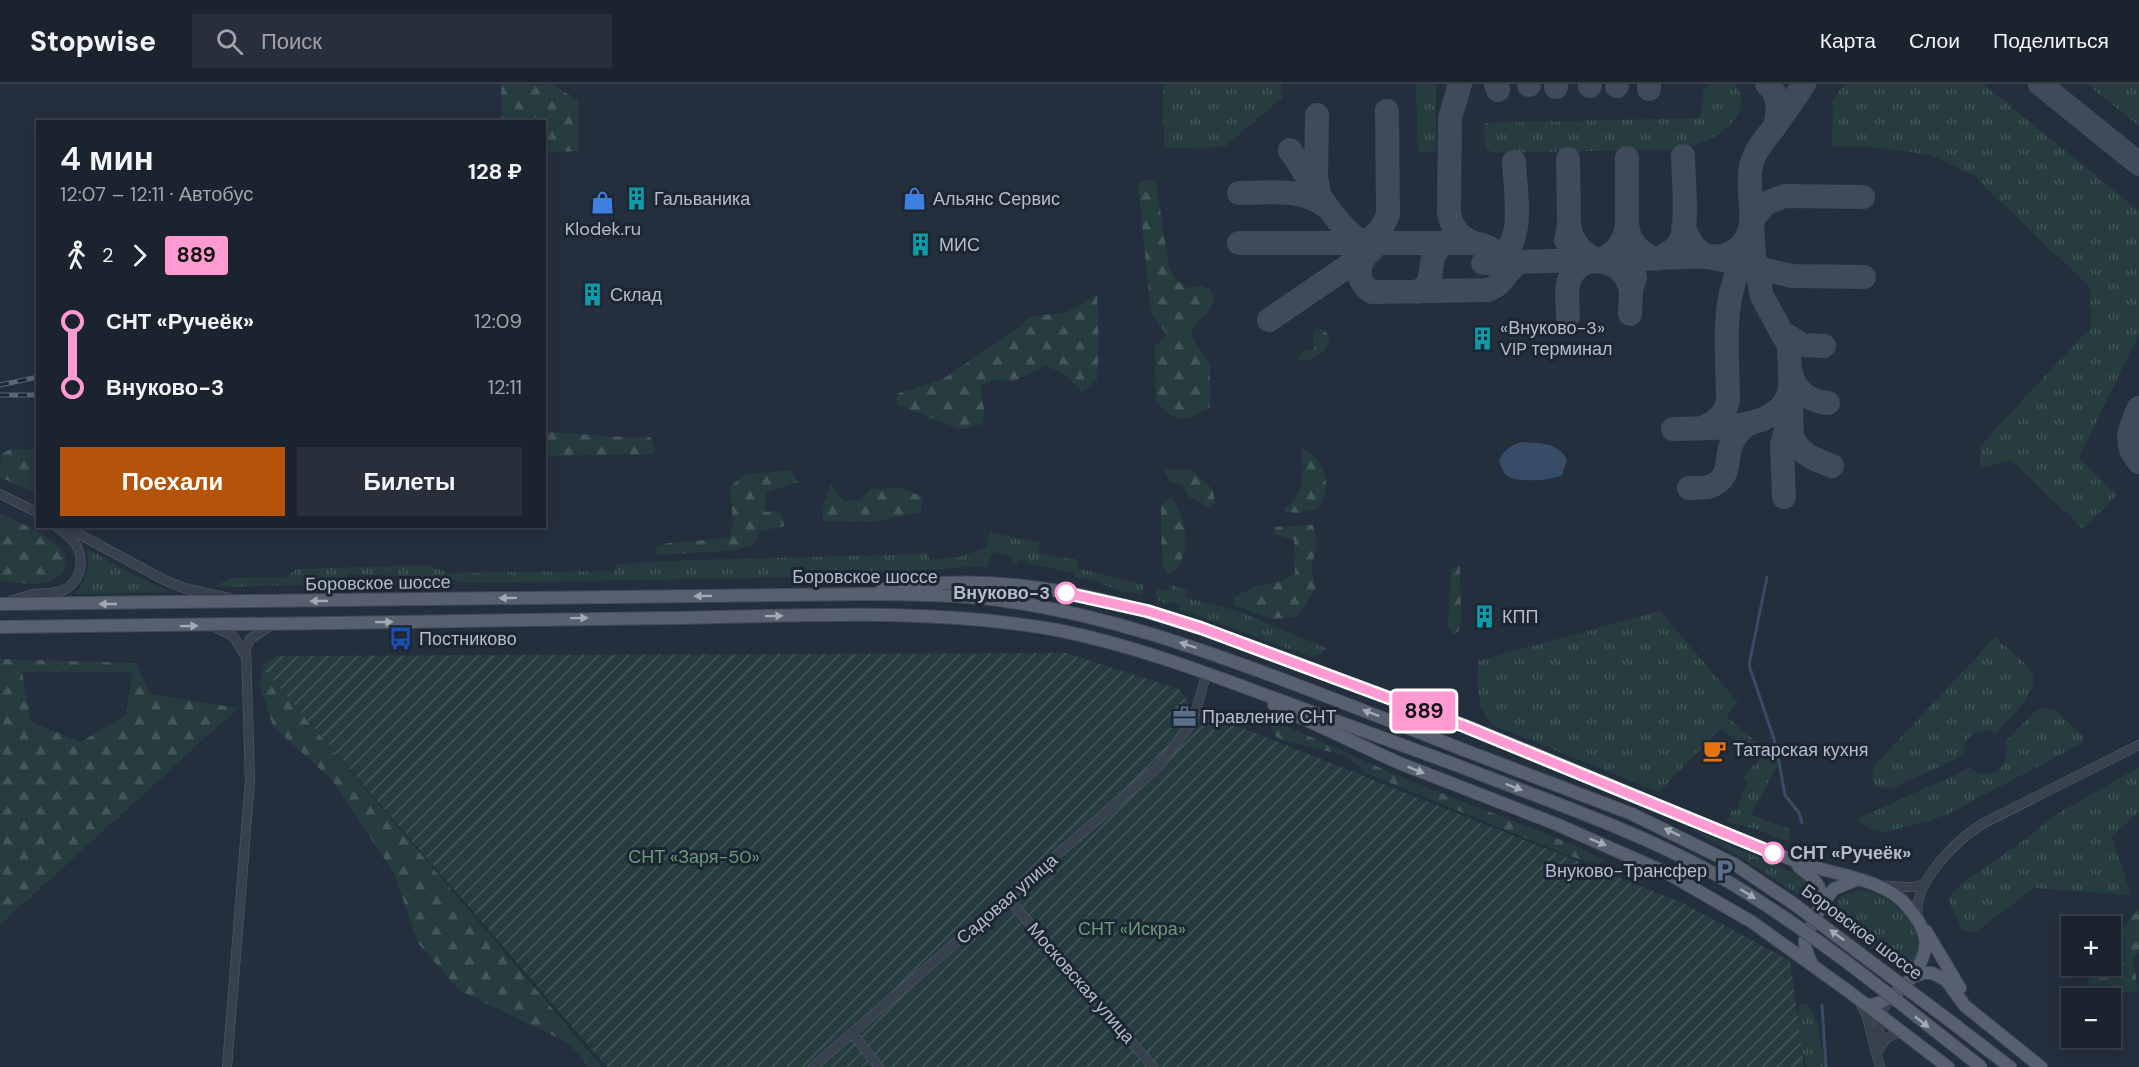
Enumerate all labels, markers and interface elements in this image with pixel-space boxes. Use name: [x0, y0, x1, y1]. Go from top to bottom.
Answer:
search box: [192, 14, 612, 68]
text: Stopwise: [30, 23, 156, 60]
icon: search: [213, 25, 246, 58]
text: Поиск: [261, 27, 322, 56]
text: Карта: [1820, 27, 1876, 55]
text: Слои: [1909, 27, 1960, 55]
text: Поделиться: [1993, 27, 2109, 55]
text: 4 мин: [60, 137, 154, 180]
text: 128 ₽: [468, 157, 522, 186]
text: 12:07 – 12:11 · Автобус: [60, 181, 253, 207]
building icon: Гальваника: [623, 186, 649, 212]
shop icon: Альянс Сервис: [902, 186, 928, 212]
place label: Гальваника: [654, 187, 751, 211]
place label: Альянс Сервис: [933, 187, 1060, 211]
shop icon: Klodek.ru: [590, 190, 616, 216]
place label: Klodek.ru: [565, 217, 641, 241]
building icon: МИС: [908, 232, 934, 258]
place label: МИС: [939, 233, 980, 257]
icon: walk: [60, 239, 93, 272]
icon: forward: [123, 239, 156, 272]
text: 889: [177, 241, 216, 269]
text: 2: [102, 242, 114, 268]
building icon: Склад: [579, 282, 605, 308]
place label: Склад: [610, 283, 663, 307]
text: СНТ «Ручеёк»: [106, 307, 254, 336]
text: 12:09: [474, 308, 522, 334]
place label: «Внуково-3» VIP терминал: [1500, 316, 1612, 361]
building icon: «Внуково-3» VIP терминал: [1469, 325, 1495, 351]
text: Внуково-3: [106, 373, 224, 402]
text: 12:11: [488, 374, 522, 400]
button: Поехали: [60, 447, 285, 516]
button: Билеты: [297, 447, 522, 516]
street label: Боровское шоссе: [792, 565, 938, 589]
street label: Боровское шоссе: [305, 570, 451, 596]
place label: Внуково-3: [953, 581, 1050, 605]
marker: Внуково-3: [1055, 582, 1077, 604]
one-way arrow: [693, 591, 712, 601]
one-way arrow: [498, 594, 517, 603]
one-way arrow: [310, 597, 329, 606]
one-way arrow: [99, 599, 118, 608]
building icon: КПП: [1471, 604, 1497, 630]
place label: КПП: [1502, 605, 1538, 629]
one-way arrow: [764, 611, 783, 621]
one-way arrow: [569, 613, 588, 623]
one-way arrow: [374, 617, 393, 627]
one-way arrow: [179, 621, 198, 631]
bus stop icon: Постниково: [388, 626, 414, 652]
place label: Постниково: [419, 627, 517, 651]
one-way arrow: [1179, 640, 1197, 649]
line badge: 889: [1390, 692, 1458, 730]
text: 889: [1404, 697, 1444, 725]
office icon: Правление СНТ: [1171, 704, 1197, 730]
place label: Правление СНТ: [1202, 705, 1336, 729]
one-way arrow: [1362, 708, 1380, 717]
cafe icon: Татарская кухня: [1702, 737, 1728, 763]
place label: Татарская кухня: [1733, 738, 1868, 762]
one-way arrow: [1408, 765, 1426, 775]
one-way arrow: [1505, 783, 1523, 793]
one-way arrow: [1663, 827, 1680, 836]
one-way arrow: [1589, 837, 1607, 847]
place label: СНТ «Ручеёк»: [1790, 841, 1911, 865]
marker: СНТ «Ручеёк»: [1762, 842, 1784, 864]
park label: СНТ «Заря-50»: [628, 845, 760, 869]
street label: Садовая улица: [951, 848, 1064, 950]
parking icon: Внуково-Трансфер: [1712, 858, 1738, 884]
place label: Внуково-Трансфер: [1545, 859, 1707, 883]
street label: Боровское шоссе: [1797, 879, 1927, 985]
one-way arrow: [1740, 889, 1756, 900]
map controls: [2061, 916, 2121, 1048]
button: +: [2061, 916, 2121, 976]
street label: Московская улица: [1022, 917, 1141, 1049]
park label: СНТ «Искра»: [1078, 917, 1186, 941]
one-way arrow: [1829, 929, 1845, 941]
button: −: [2061, 988, 2121, 1048]
one-way arrow: [1915, 1015, 1930, 1027]

